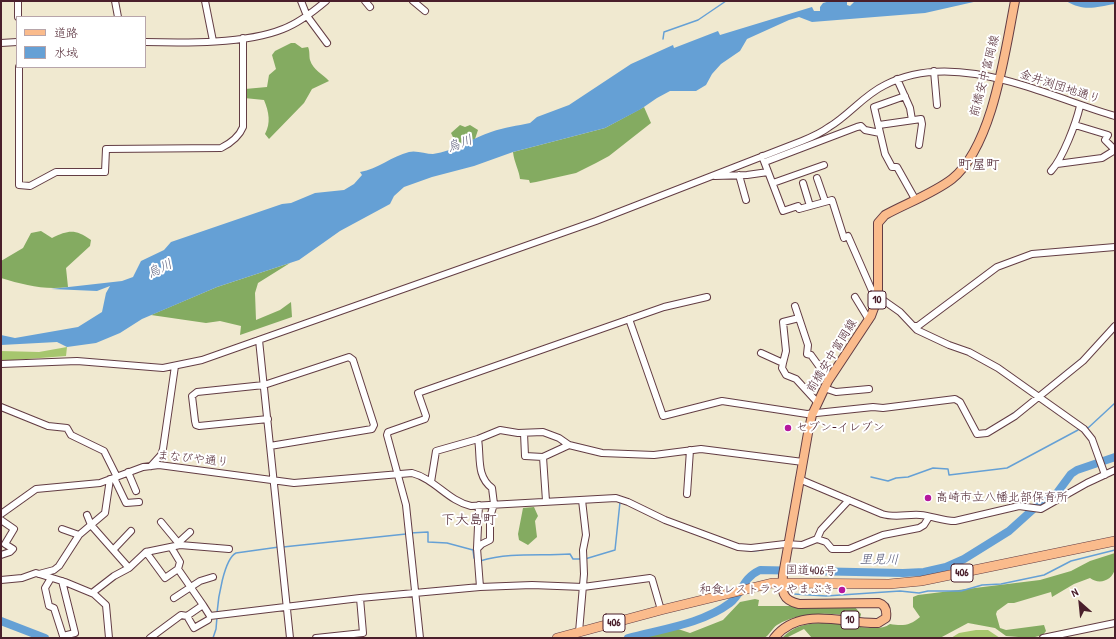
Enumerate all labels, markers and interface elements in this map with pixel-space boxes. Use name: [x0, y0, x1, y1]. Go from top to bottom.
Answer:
legend: [16, 16, 146, 68]
text: 道路: [54, 24, 78, 41]
street label: 前橋安中富岡線: [967, 34, 1003, 118]
text: 水域: [54, 44, 78, 61]
street label: 金井渕団地通り: [1018, 67, 1102, 107]
water label: 烏川: [445, 132, 475, 156]
district label: 町屋町: [958, 157, 1000, 173]
water label: 烏川: [145, 256, 175, 282]
road number: 10: [868, 291, 886, 309]
street label: 前橋安中富岡線: [804, 317, 860, 395]
place label: セブン-イレブン: [796, 421, 885, 435]
marker: セブン-イレブン: [783, 423, 793, 433]
street label: まなびや通り: [156, 448, 230, 470]
place label: 高崎市立八幡北部保育所: [936, 491, 1068, 505]
marker: 高崎市立八幡北部保育所: [923, 493, 933, 503]
district label: 下大島町: [441, 512, 497, 528]
water label: 里見川: [859, 552, 899, 568]
street label: 国道406号: [785, 563, 837, 579]
road number: 406: [951, 564, 973, 582]
place label: 和食レストラン やまぶき: [699, 583, 834, 597]
north arrow: [1060, 583, 1100, 623]
marker: 和食レストラン やまぶき: [837, 585, 847, 595]
text: N: [1069, 585, 1080, 600]
road number: 10: [841, 611, 859, 629]
road number: 406: [603, 614, 625, 632]

